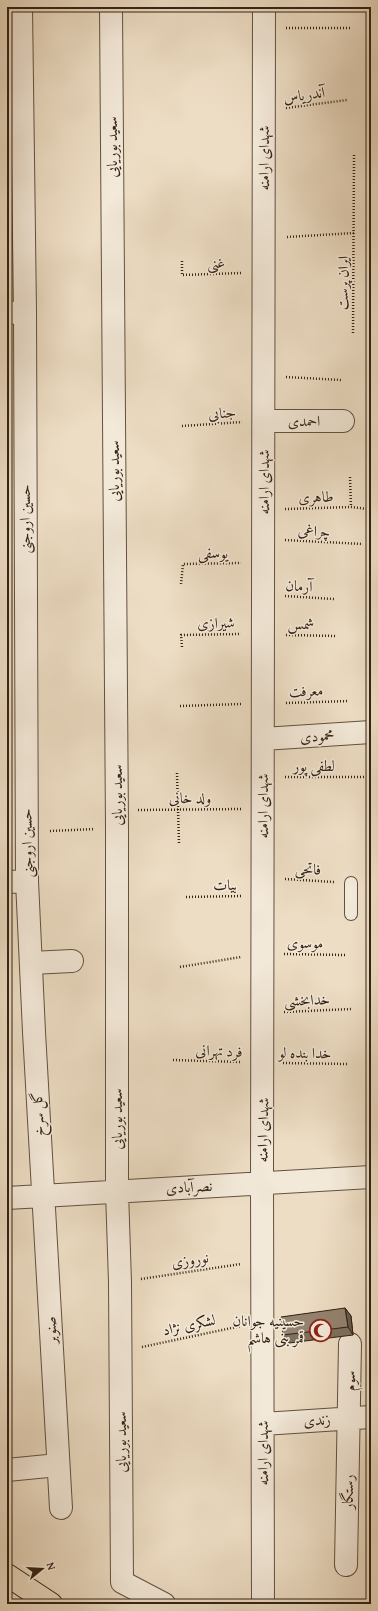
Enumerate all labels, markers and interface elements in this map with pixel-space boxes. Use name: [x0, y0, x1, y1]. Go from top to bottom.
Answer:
street label: آندریاس: [282, 81, 328, 108]
street label: سعید بوریایی: [101, 116, 122, 178]
street label: شهدای ارامنه: [253, 126, 274, 190]
street label: غنی: [207, 252, 225, 274]
street label: ایران پرست: [332, 256, 353, 310]
street label: جنابی: [207, 401, 237, 425]
street label: احمدی: [288, 410, 320, 431]
street label: سعید بوریایی: [103, 440, 124, 502]
street label: شهدای ارامنه: [253, 450, 274, 514]
street label: حسین اروجنی: [14, 484, 36, 554]
street label: طاهری: [298, 485, 334, 508]
street label: چراغی: [297, 519, 331, 542]
street label: یوسفی: [198, 542, 229, 564]
street label: آرمان: [285, 574, 315, 597]
street label: شیرازی: [197, 612, 235, 633]
street label: شمس: [287, 613, 315, 634]
street label: معرفت: [289, 679, 323, 702]
street label: محمودی: [299, 724, 335, 747]
street label: لطفی پور: [291, 755, 335, 777]
street label: سعید بوریایی: [106, 764, 127, 826]
street label: شهدای ارامنه: [252, 774, 273, 838]
street label: ولد خانی: [169, 787, 211, 808]
street label: حسین اروجنی: [15, 808, 39, 878]
street label: فاتحی: [294, 857, 322, 881]
street label: بیات: [213, 874, 237, 895]
street label: موسوی: [287, 932, 323, 953]
street label: خدابخشی: [284, 988, 330, 1012]
street label: فرد تهرانی: [195, 1039, 243, 1062]
street label: خدا بنده لو: [277, 1042, 332, 1063]
street label: سعید بوریایی: [106, 1088, 127, 1150]
street label: گل سرخ: [26, 1091, 52, 1137]
street label: شهدای ارامنه: [251, 1097, 274, 1163]
street label: نصرآبادی: [165, 1175, 213, 1198]
street label: نوروزی: [170, 1246, 210, 1273]
street label: لشکری نژاد: [160, 1309, 217, 1340]
place label: حسینیه جوانان قمر بنی هاشم: [233, 1310, 304, 1353]
street label: صنوبر: [39, 1316, 62, 1346]
mosque icon: حسینیه جوانان قمر بنی هاشم: [307, 1317, 333, 1343]
street label: سوم: [339, 1371, 363, 1391]
street label: زندی: [303, 1408, 331, 1431]
street label: سعید بوریایی: [110, 1411, 131, 1473]
street label: شهدای ارامنه: [252, 1421, 273, 1485]
street label: رستگار: [337, 1474, 358, 1512]
north arrow: [22, 1549, 62, 1589]
text: N: [43, 1560, 60, 1572]

